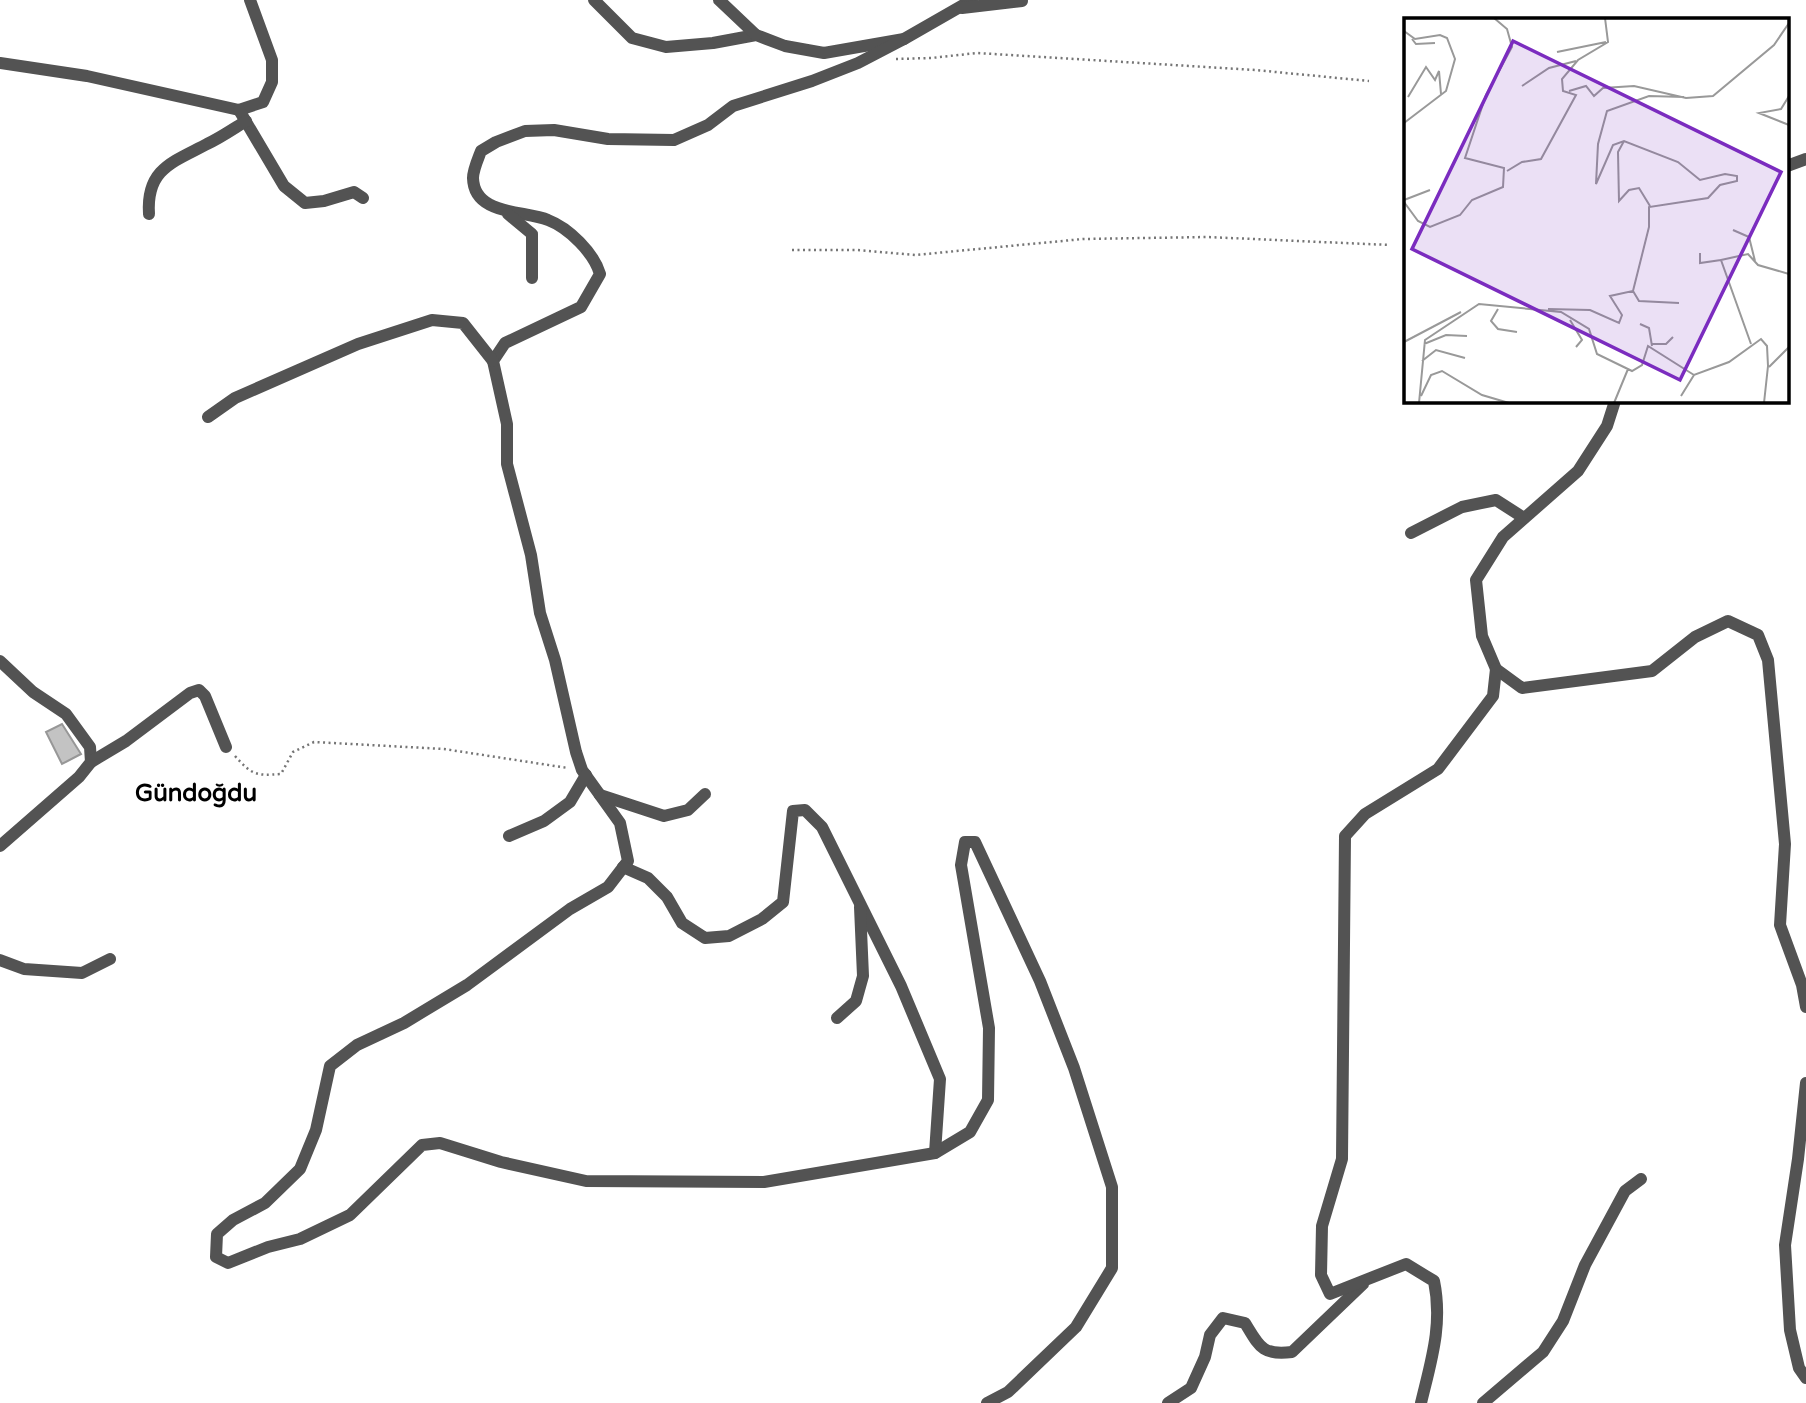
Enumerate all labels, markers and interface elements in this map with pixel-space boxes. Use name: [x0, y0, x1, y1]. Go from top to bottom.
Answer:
inset map: [1404, 18, 1788, 402]
district label: Gündoğdu: [135, 779, 257, 808]

